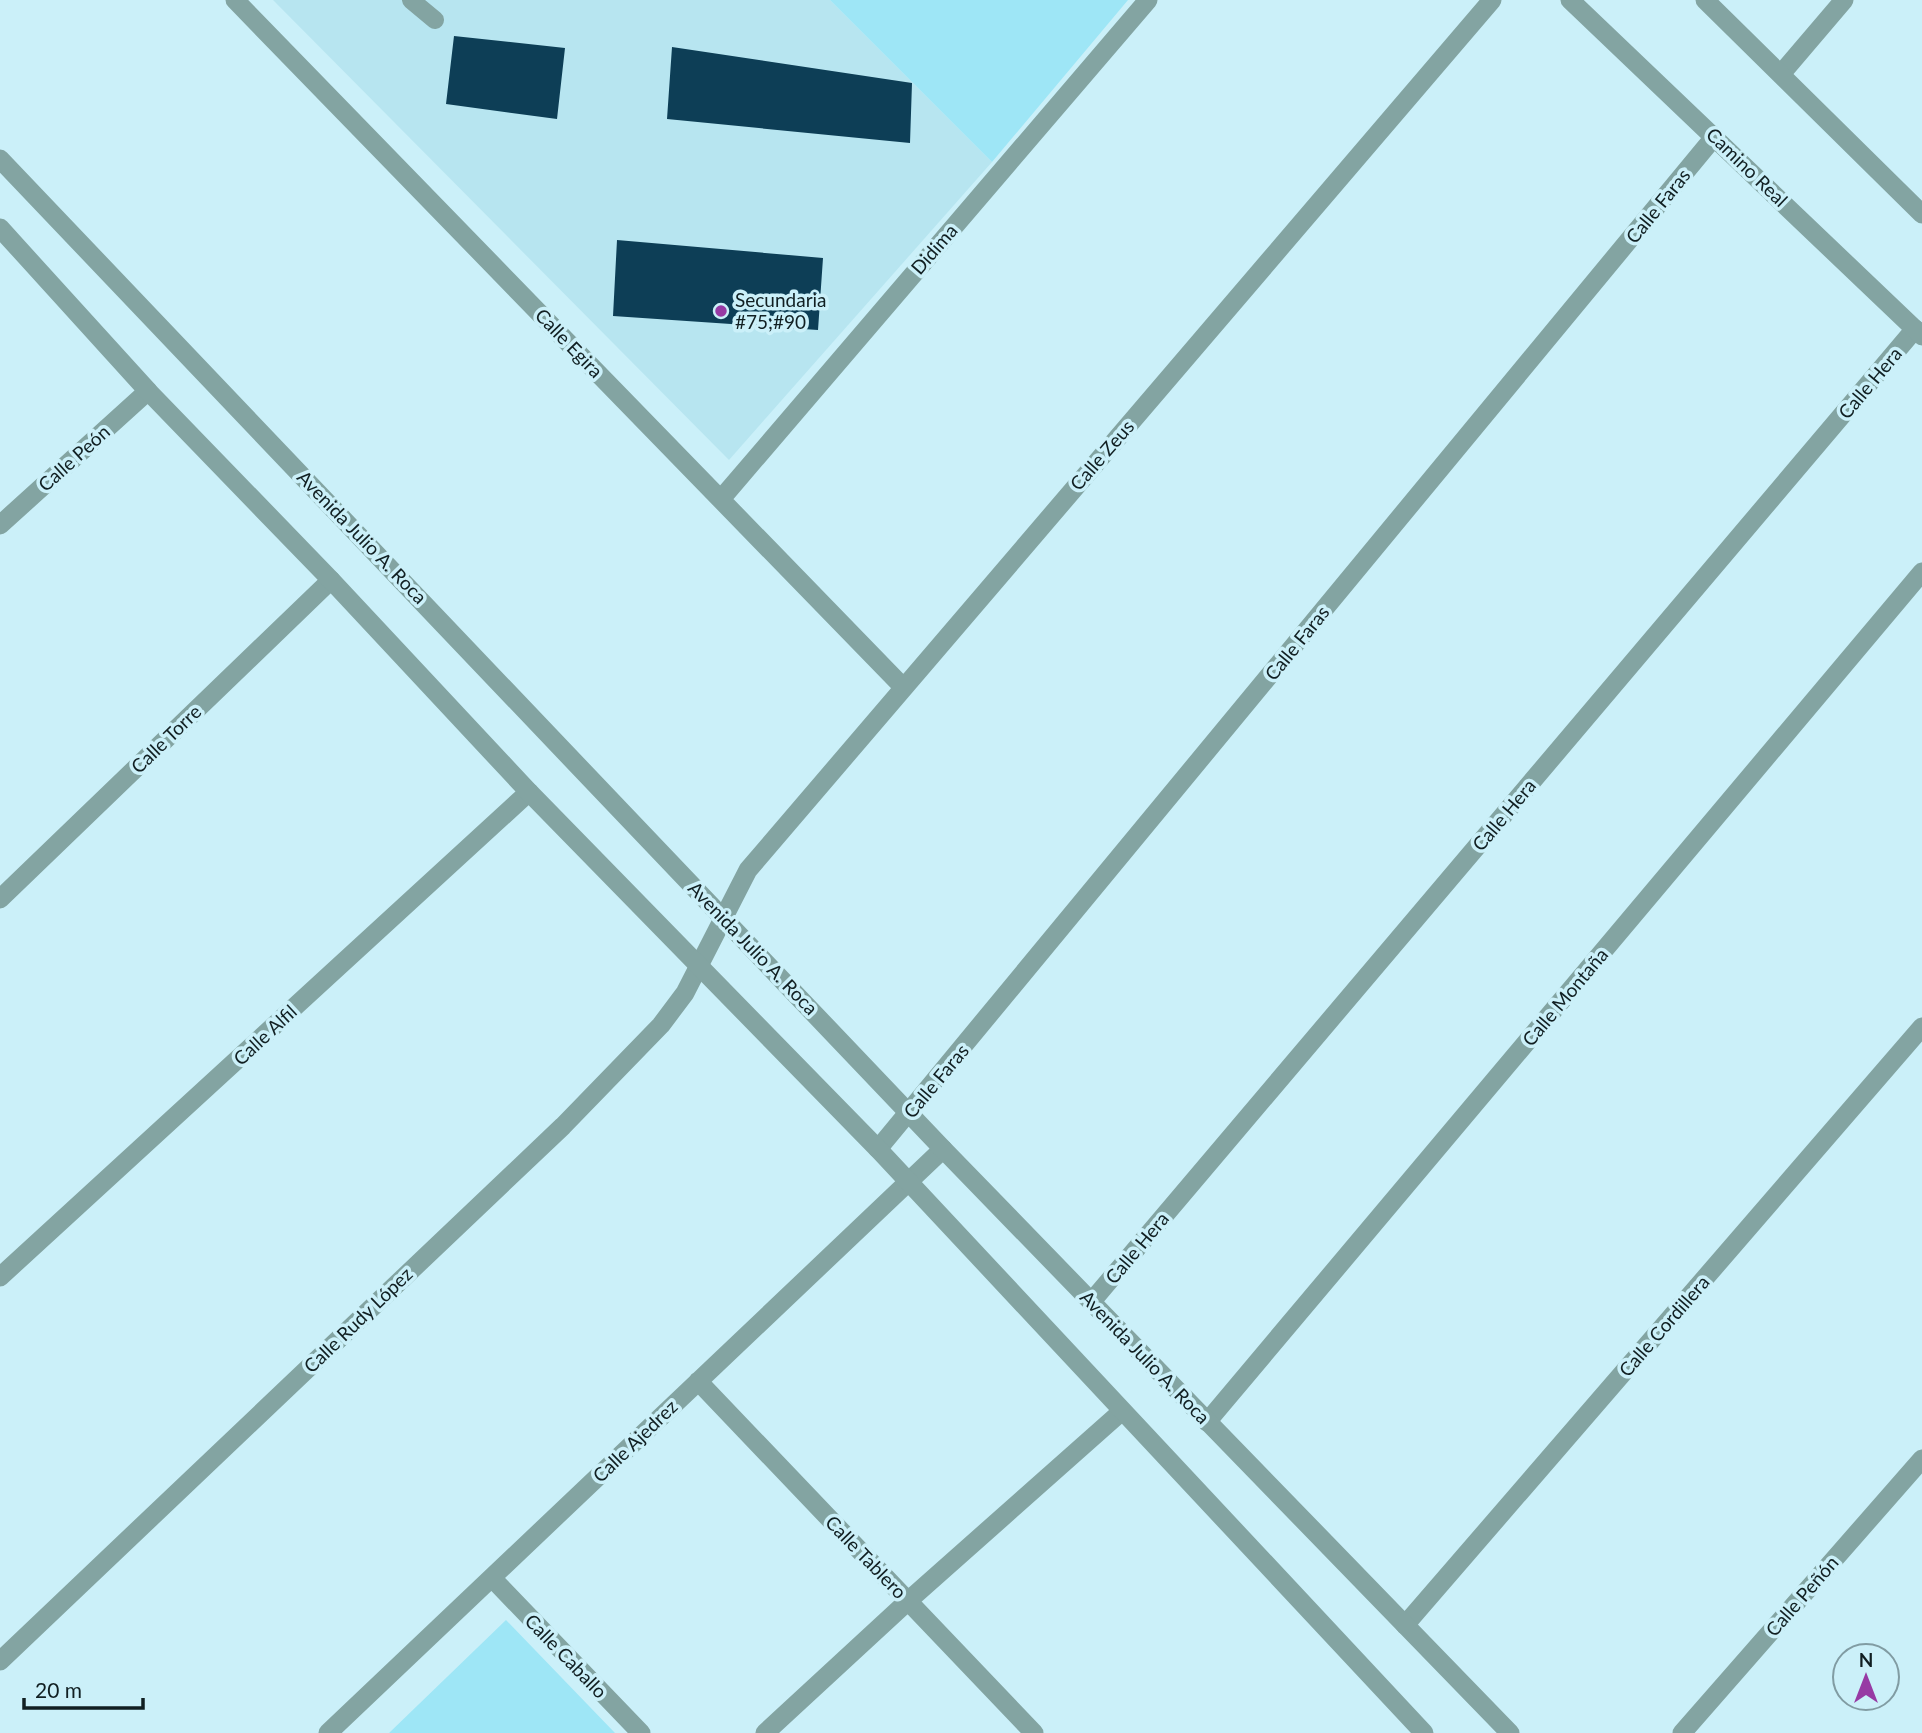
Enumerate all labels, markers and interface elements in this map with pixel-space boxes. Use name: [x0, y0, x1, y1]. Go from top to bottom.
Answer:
street label: Camino Real: [1702, 122, 1793, 211]
street label: Calle Faras: [1621, 164, 1695, 248]
street label: Didima: [906, 219, 962, 279]
place label: Secundaria #75;#90: [735, 288, 827, 333]
street label: Calle Egira: [531, 303, 608, 382]
marker: Secundaria #75;#90: [713, 303, 729, 319]
street label: Calle Hera: [1833, 342, 1906, 423]
street label: Calle Zeus: [1065, 415, 1138, 495]
street label: Calle Peón: [33, 420, 114, 496]
street label: Avenida Julio A. Roca: [293, 465, 432, 608]
street label: Calle Faras: [1260, 601, 1334, 685]
street label: Calle Torre: [126, 700, 206, 778]
street label: Calle Hera: [1467, 774, 1540, 855]
street label: Avenida Julio A. Roca: [684, 876, 823, 1019]
street label: Calle Montaña: [1517, 943, 1612, 1050]
street label: Calle Alfil: [228, 1000, 301, 1070]
street label: Calle Faras: [898, 1039, 973, 1122]
street label: Calle Hera: [1100, 1207, 1173, 1288]
street label: Calle Rudy López: [299, 1262, 417, 1377]
street label: Calle Cordillera: [1614, 1270, 1714, 1381]
street label: Avenida Julio A. Roca: [1076, 1285, 1215, 1428]
street label: Calle Ajedrez: [588, 1395, 682, 1487]
street label: Calle Tablero: [821, 1510, 912, 1603]
street label: Calle Peñón: [1760, 1551, 1843, 1641]
street label: Calle Caballo: [521, 1609, 612, 1702]
north arrow: [1831, 1642, 1901, 1712]
text: N: [1859, 1648, 1873, 1671]
scale bar: [24, 1666, 144, 1710]
text: 20 m: [35, 1677, 82, 1702]

